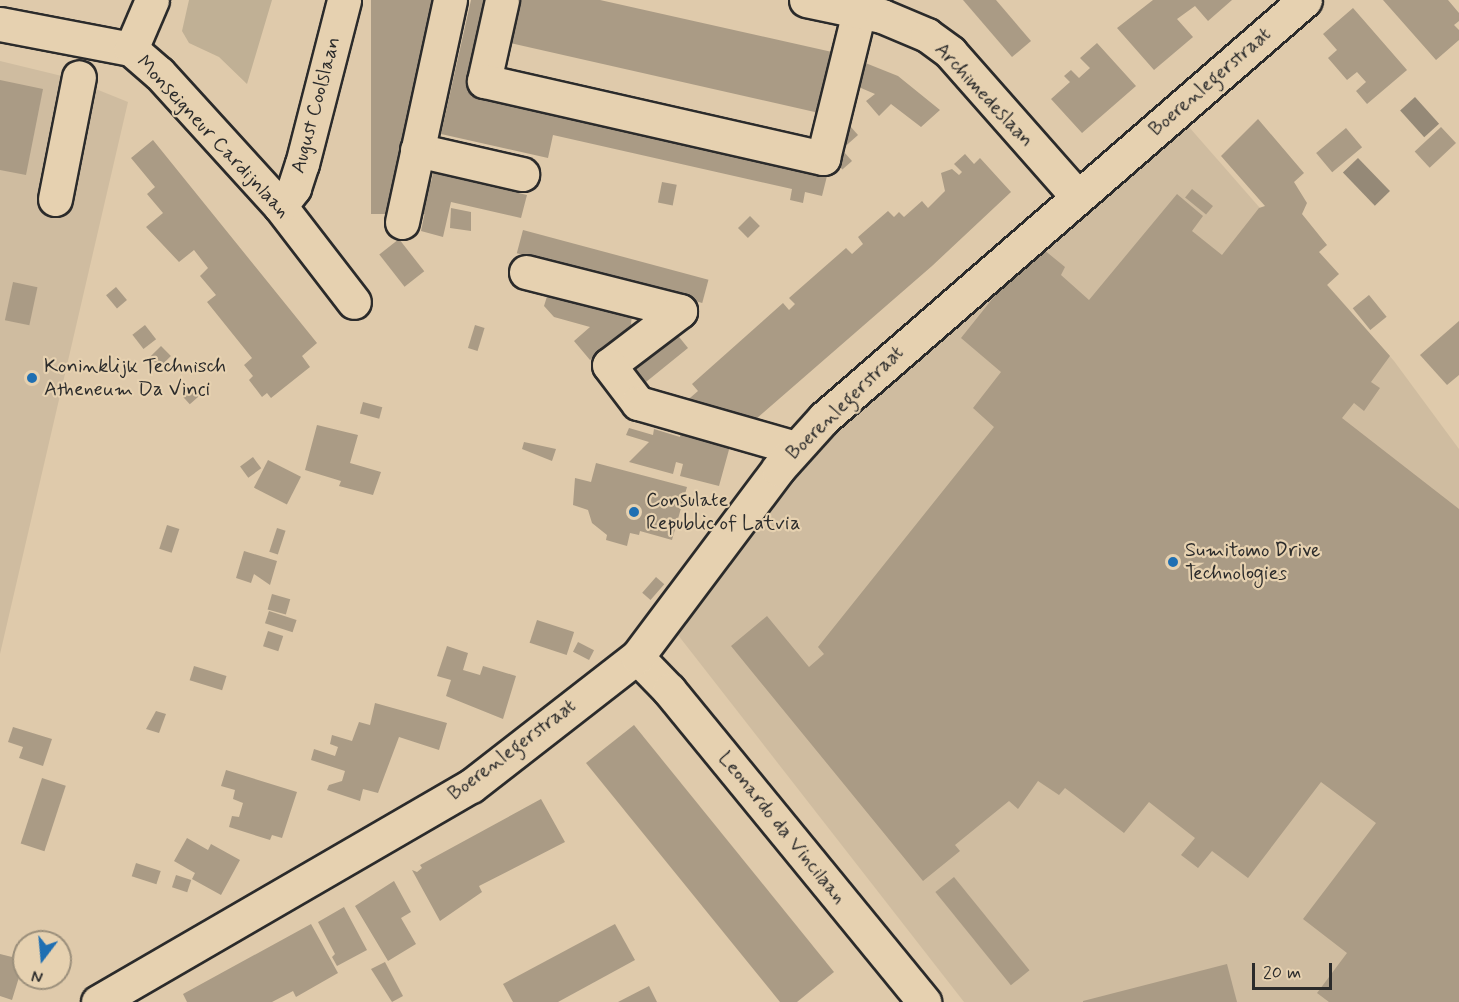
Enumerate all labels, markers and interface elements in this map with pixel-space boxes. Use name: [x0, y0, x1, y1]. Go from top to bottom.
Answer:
street label: Boerenlegerstraat: [1144, 22, 1276, 142]
street label: August Coolslaan: [286, 34, 346, 176]
street label: Archimedeslaan: [929, 38, 1039, 152]
street label: Monseigneur Cardijnlaan: [132, 51, 294, 223]
street label: Boerenlegerstraat: [781, 341, 909, 465]
place label: Koninklijk Technisch Atheneum Da Vinci: [44, 354, 224, 401]
marker: Koninklijk Technisch Atheneum Da Vinci: [25, 371, 39, 385]
place label: Consulate Republic of Latvia: [646, 488, 796, 535]
marker: Consulate Republic of Latvia: [627, 505, 641, 519]
place label: Sumitomo Drive Technologies: [1185, 538, 1319, 585]
marker: Sumitomo Drive Technologies: [1166, 555, 1180, 569]
street label: Boerenlegerstraat: [443, 694, 581, 806]
street label: Leonardo da Vincilaan: [713, 747, 851, 909]
north arrow: [12, 930, 72, 990]
scale bar: [1255, 951, 1334, 989]
text: 20 m: [1263, 961, 1301, 985]
text: N: [29, 964, 45, 987]

